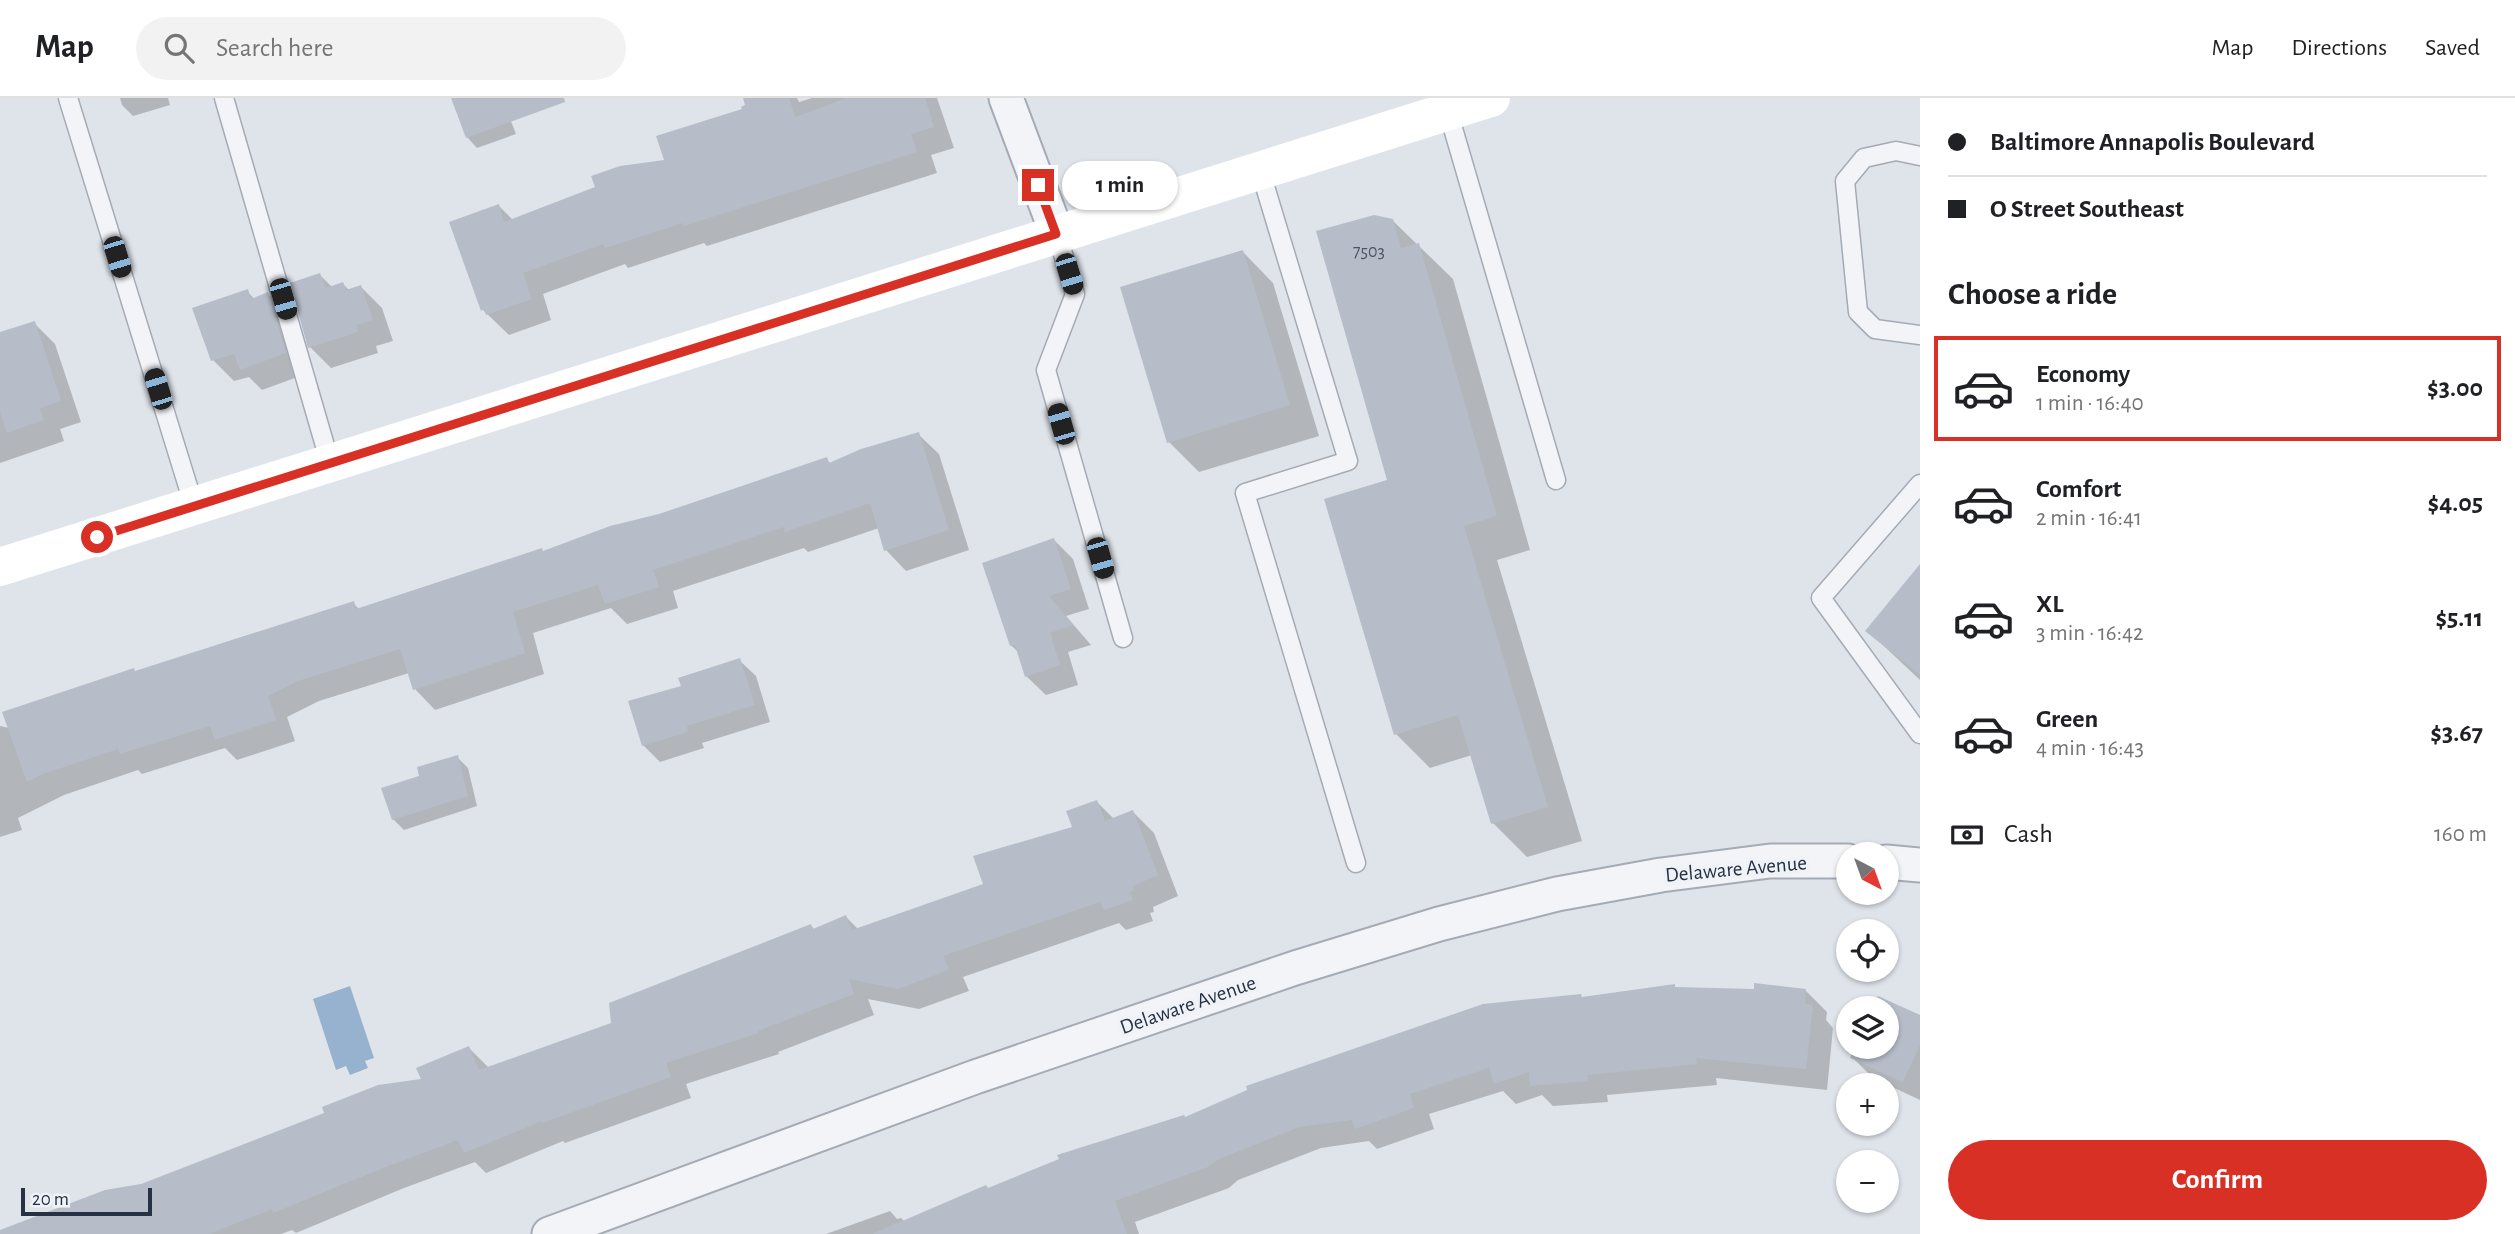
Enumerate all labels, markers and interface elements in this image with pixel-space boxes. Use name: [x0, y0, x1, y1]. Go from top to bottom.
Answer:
search box: [136, 17, 626, 80]
icon: search: [160, 29, 198, 67]
text: Map: [35, 31, 94, 64]
text: Search here: [216, 35, 334, 61]
text: Map: [2211, 36, 2253, 60]
text: Directions: [2291, 36, 2387, 60]
text: Saved: [2425, 36, 2480, 60]
text: Baltimore Annapolis Boulevard: [1990, 129, 2315, 155]
callout: 1 min: [1062, 160, 1178, 210]
route end: [1022, 169, 1054, 201]
text: 1 min: [1096, 174, 1144, 197]
text: O Street Southeast: [1990, 196, 2184, 222]
car: [101, 234, 134, 280]
house number: 7503: [1353, 243, 1385, 261]
car: [1053, 251, 1086, 297]
car: [268, 276, 299, 322]
text: Choose a ride: [1948, 278, 2117, 310]
icon: car: [1952, 357, 2015, 420]
text: Economy: [2036, 361, 2130, 387]
car: [142, 366, 175, 412]
text: $3.00: [2427, 375, 2483, 401]
text: 1 min · 16:40: [2036, 392, 2144, 415]
car: [1046, 401, 1077, 447]
icon: car: [1952, 472, 2015, 535]
text: Comfort: [2036, 476, 2121, 502]
text: $4.05: [2427, 490, 2483, 516]
text: 2 min · 16:41: [2036, 507, 2142, 530]
route start: [81, 521, 113, 553]
car: [1085, 535, 1116, 581]
icon: car: [1952, 587, 2015, 650]
text: XL: [2036, 591, 2063, 617]
text: $5.11: [2435, 605, 2483, 631]
text: 3 min · 16:42: [2036, 622, 2143, 645]
icon: car: [1952, 702, 2015, 765]
text: Green: [2036, 706, 2098, 732]
text: $3.67: [2430, 720, 2483, 746]
text: 4 min · 16:43: [2036, 737, 2144, 760]
icon: cash: [1948, 816, 1986, 854]
text: Cash: [2004, 821, 2053, 847]
text: 160 m: [2434, 823, 2487, 846]
north arrow: [1836, 842, 1899, 905]
map controls: [1836, 842, 1899, 1213]
street label: Delaware Avenue: [1664, 852, 1808, 886]
button: locate: [1836, 919, 1899, 982]
street label: Delaware Avenue: [1117, 972, 1259, 1038]
button: layers: [1836, 996, 1899, 1059]
button: +: [1836, 1073, 1899, 1136]
button: Confirm: [1948, 1140, 2487, 1220]
button: −: [1836, 1150, 1899, 1213]
scale bar: [21, 1185, 152, 1217]
text: 20 m: [32, 1190, 69, 1209]

